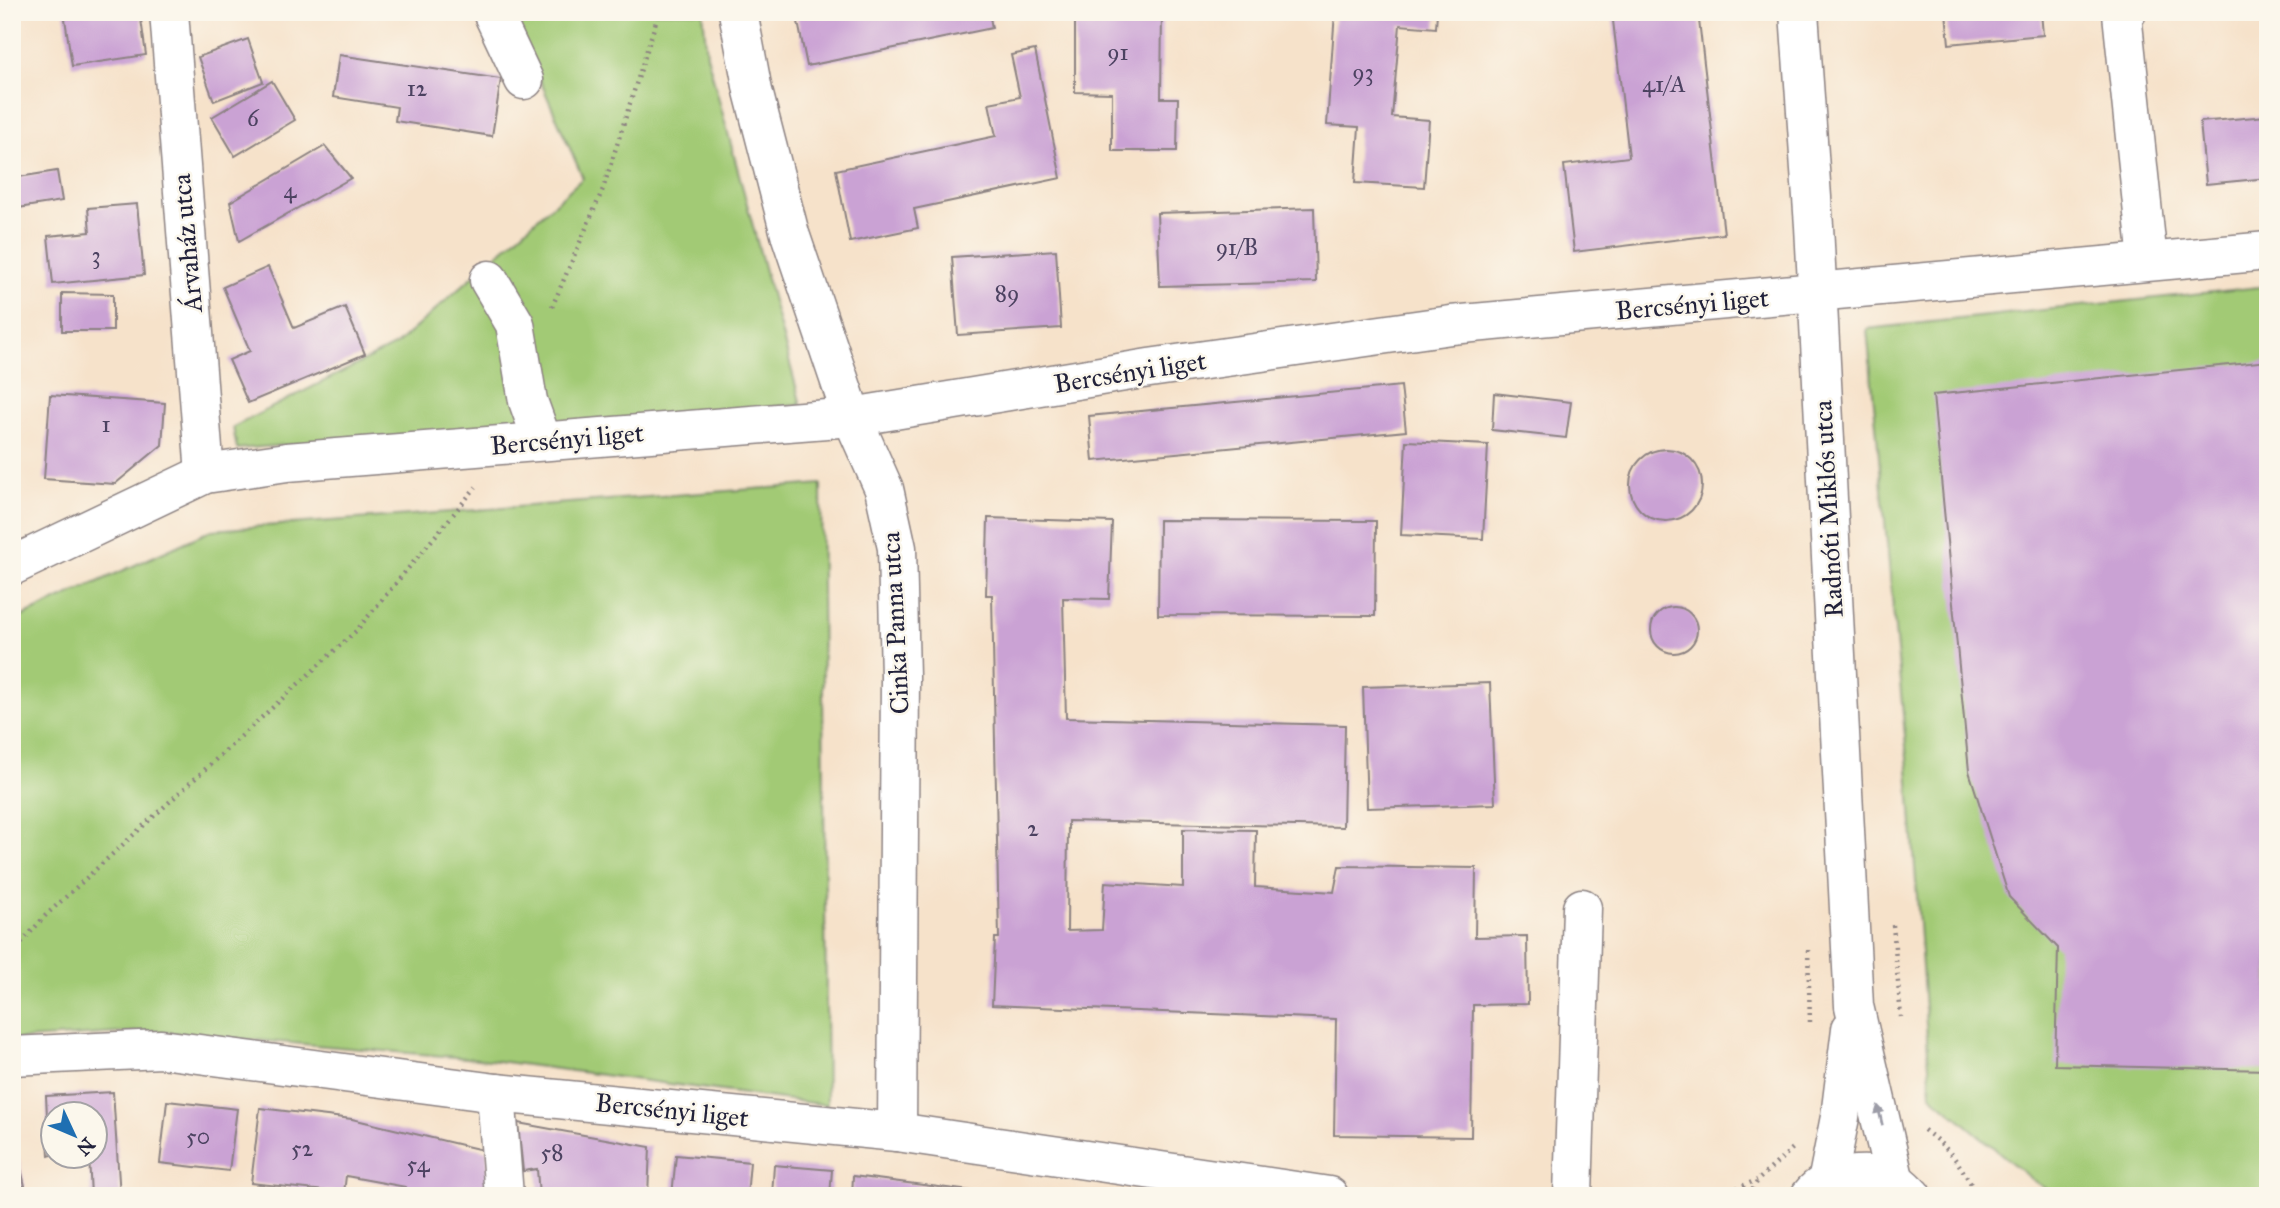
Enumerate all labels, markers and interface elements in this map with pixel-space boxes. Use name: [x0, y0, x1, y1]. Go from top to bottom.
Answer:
house number: 91: [1107, 38, 1129, 66]
house number: 93: [1352, 58, 1374, 86]
house number: 41/A: [1642, 70, 1686, 98]
house number: 12: [407, 74, 428, 102]
house number: 6: [247, 104, 260, 132]
street label: Árvaház utca: [165, 172, 209, 315]
house number: 4: [284, 176, 298, 204]
house number: 91/B: [1216, 233, 1258, 261]
house number: 3: [91, 241, 101, 269]
house number: 89: [995, 279, 1019, 307]
street label: Bercsényi liget: [1614, 281, 1770, 327]
street label: Bercsényi liget: [1052, 344, 1208, 400]
street label: Radnóti Miklós utca: [1806, 399, 1850, 619]
house number: 1: [101, 410, 111, 438]
street label: Bercsényi liget: [489, 416, 645, 462]
street label: Cinka Panna utca: [874, 531, 916, 715]
house number: 2: [1027, 814, 1039, 842]
street label: Bercsényi liget: [594, 1086, 750, 1134]
north arrow: [38, 1100, 108, 1170]
one-way arrow: [1874, 1104, 1885, 1126]
house number: 50: [186, 1122, 210, 1150]
text: N: [72, 1133, 100, 1160]
house number: 52: [291, 1134, 314, 1162]
house number: 58: [541, 1138, 563, 1166]
house number: 54: [407, 1150, 431, 1178]

